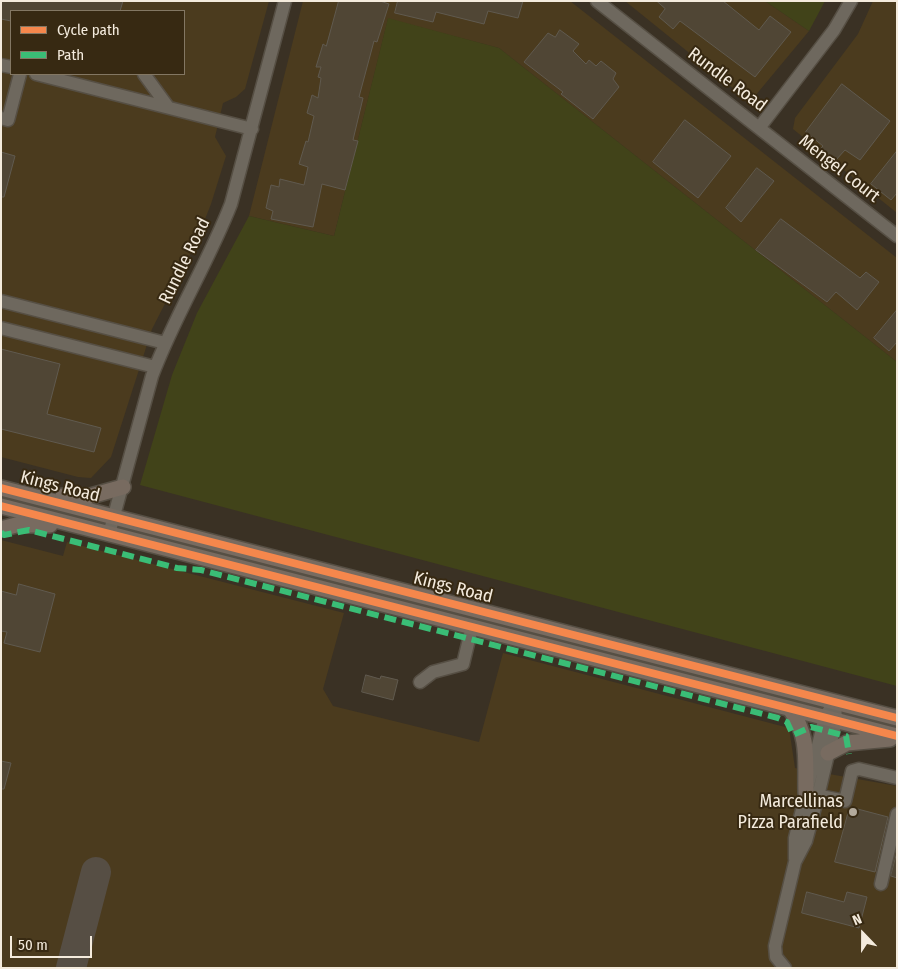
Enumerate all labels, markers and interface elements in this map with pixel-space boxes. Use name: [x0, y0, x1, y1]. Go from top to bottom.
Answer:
legend: [10, 10, 185, 75]
text: Cycle path: [57, 21, 120, 39]
street label: Rundle Road: [683, 43, 771, 117]
text: Path: [57, 46, 84, 64]
street label: Mengel Court: [794, 131, 884, 207]
street label: Rundle Road: [155, 214, 215, 308]
street label: Kings Road: [18, 467, 102, 507]
street label: Kings Road: [411, 568, 495, 608]
place label: Marcellinas Pizza Parafield: [738, 791, 843, 834]
marker: Marcellinas Pizza Parafield: [847, 806, 859, 818]
north arrow: [838, 909, 888, 959]
text: N: [850, 910, 864, 929]
scale bar: [12, 926, 95, 958]
text: 50 m: [18, 936, 48, 954]

